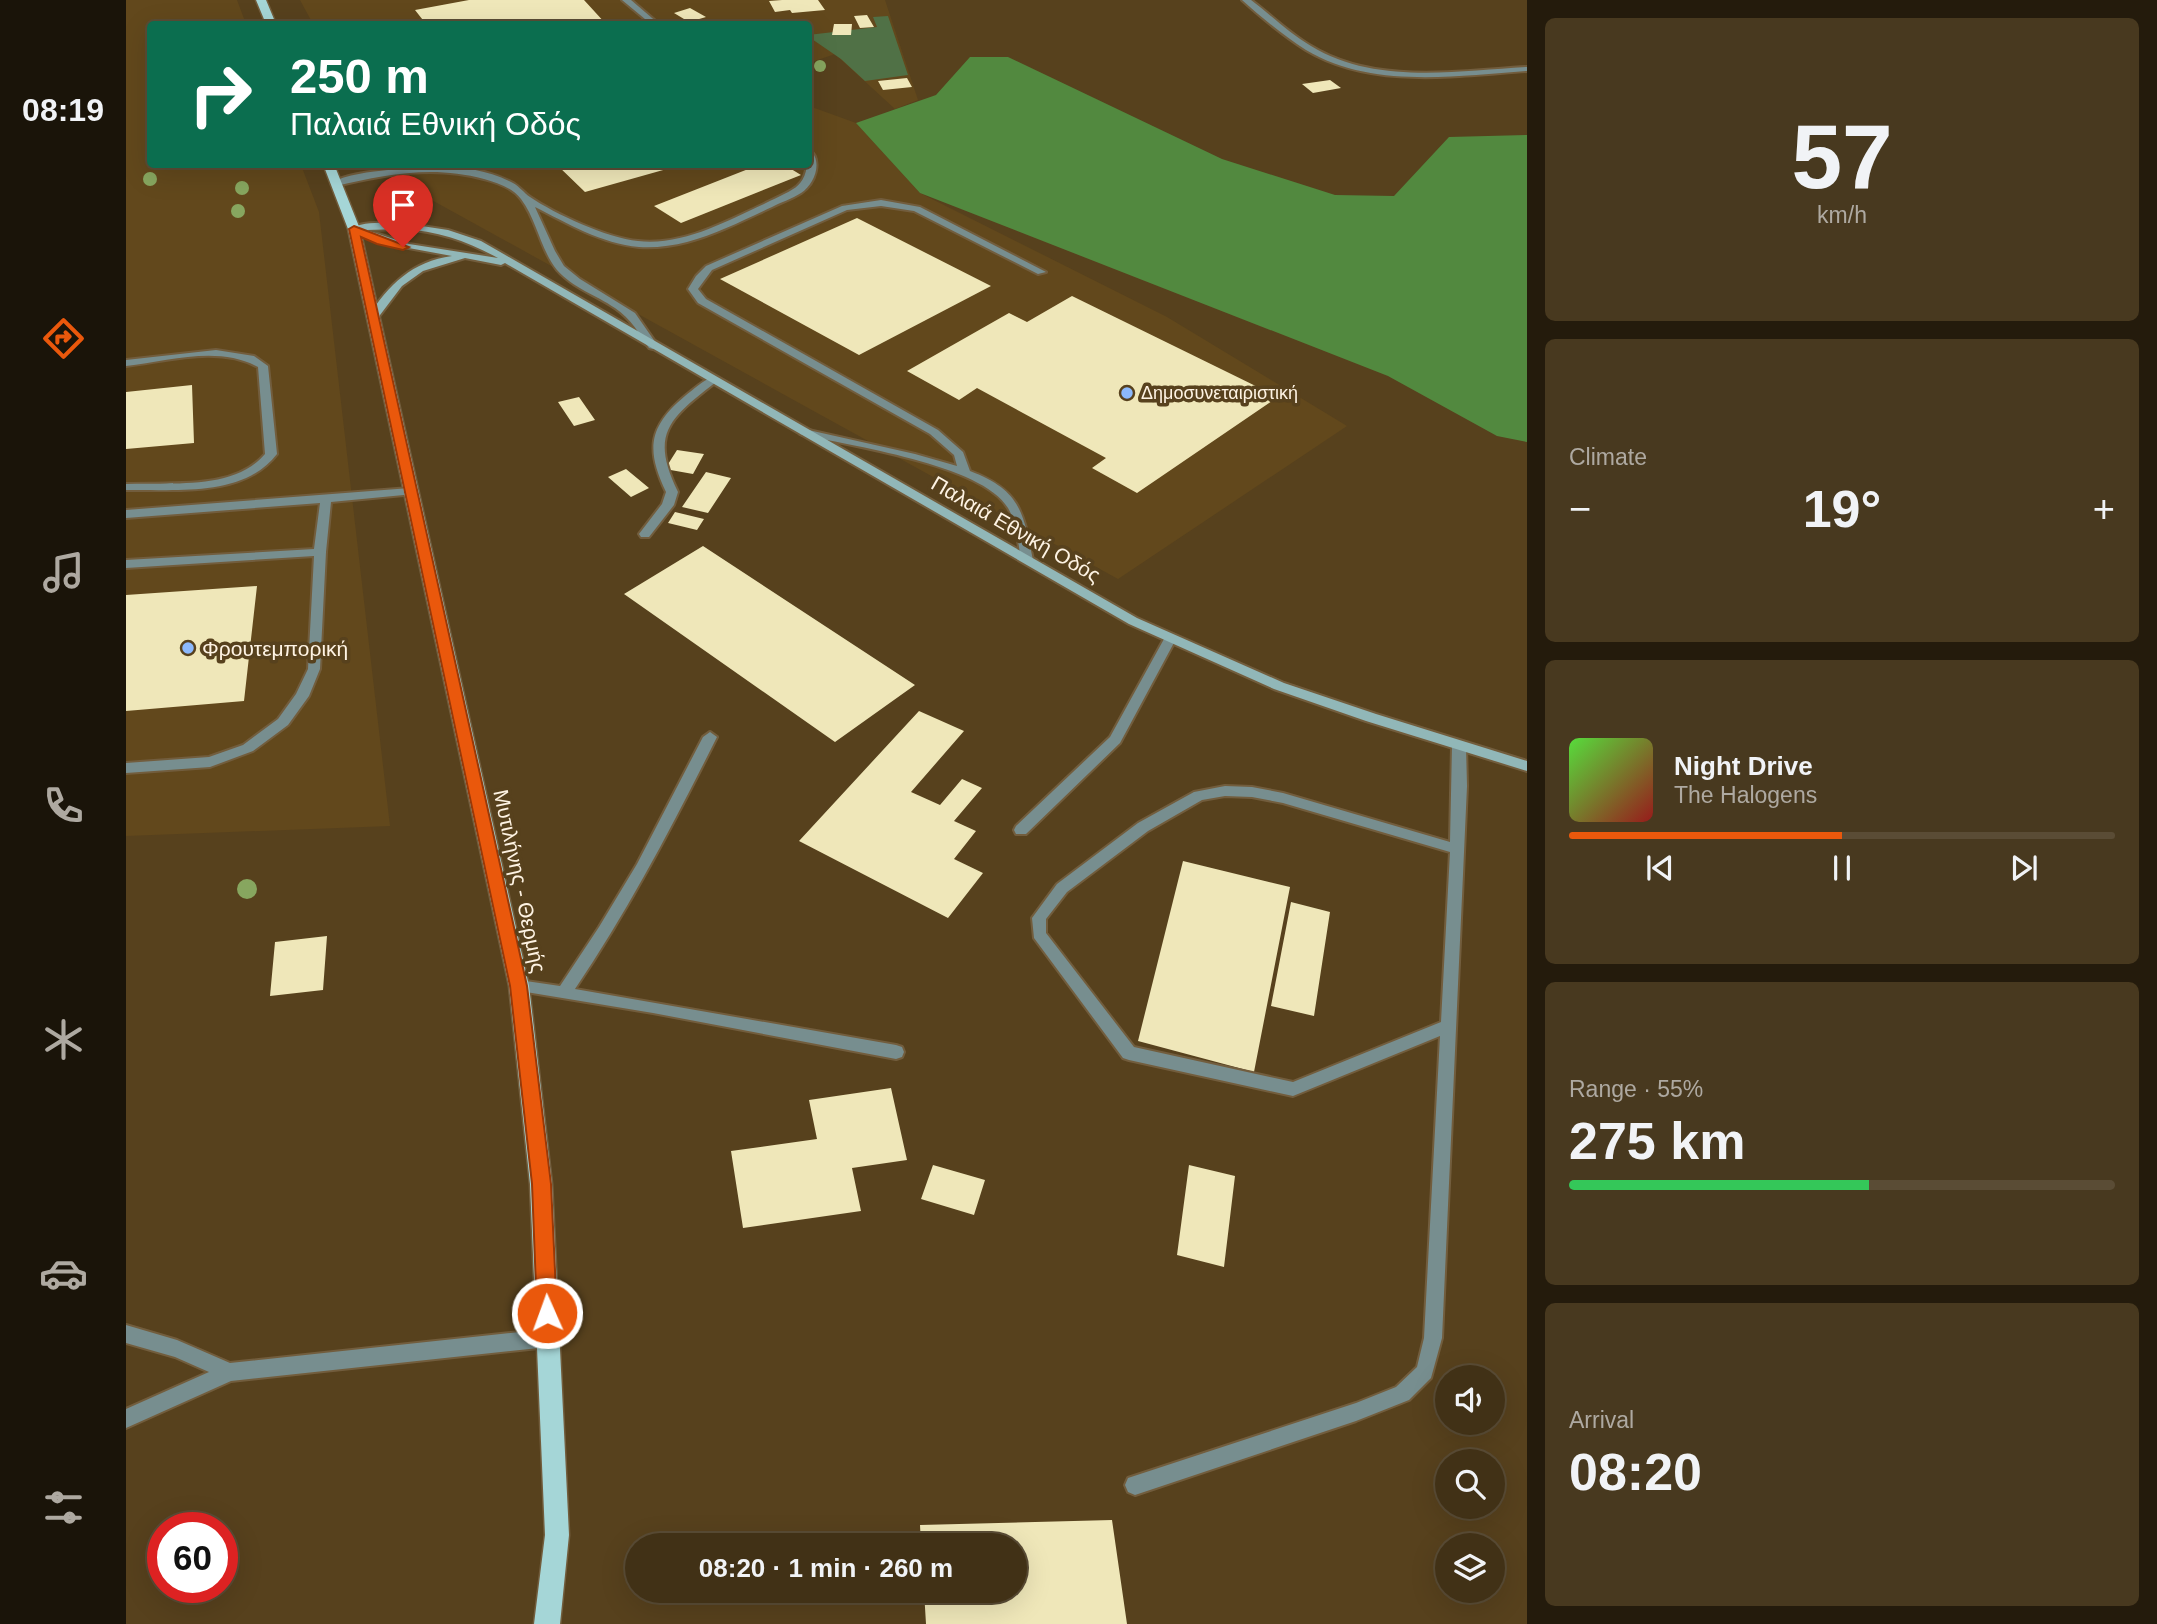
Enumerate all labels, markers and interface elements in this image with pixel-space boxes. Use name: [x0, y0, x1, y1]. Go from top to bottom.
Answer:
icon: right: [175, 49, 266, 140]
text: 250 m: [290, 49, 429, 103]
text: 08:19: [22, 92, 104, 128]
text: Παλαιά Εθνική Οδός: [290, 106, 581, 142]
text: 57: [1791, 106, 1893, 207]
pin: [373, 175, 433, 247]
icon: arrive: [384, 186, 422, 224]
text: km/h: [1817, 202, 1867, 228]
icon: directions: [39, 314, 88, 363]
place label: Δημοσυνεταιριστική: [1141, 383, 1298, 403]
marker: Δημοσυνεταιριστική: [1119, 385, 1135, 401]
text: Climate: [1569, 444, 1647, 470]
street label: Παλαιά Εθνική Οδός: [928, 471, 1104, 587]
text: 19°: [1803, 480, 1881, 538]
text: −: [1569, 488, 1591, 530]
text: +: [2093, 488, 2115, 530]
icon: music: [39, 548, 88, 597]
place label: Φρουτεμπορική: [202, 637, 348, 660]
marker: Φρουτεμπορική: [180, 640, 196, 656]
text: Night Drive: [1674, 751, 1813, 781]
icon: phone: [39, 781, 88, 830]
text: The Halogens: [1674, 782, 1817, 808]
street label: Μυτιλήνης - Θερμής: [489, 787, 551, 975]
icon: previous: [1641, 849, 1679, 887]
icon: pause: [1823, 849, 1861, 887]
icon: next: [2005, 849, 2043, 887]
icon: climate: [39, 1015, 88, 1064]
text: Range · 55%: [1569, 1076, 1703, 1102]
text: 275 km: [1569, 1112, 1745, 1170]
icon: car: [39, 1249, 88, 1298]
position arrow: [510, 1276, 584, 1350]
map controls: [1435, 1365, 1505, 1603]
button: sound: [1435, 1365, 1505, 1435]
text: Arrival: [1569, 1407, 1634, 1433]
text: 08:20: [1569, 1443, 1702, 1501]
button: search: [1435, 1449, 1505, 1519]
icon: filters: [39, 1483, 88, 1532]
speed limit sign: 60: [147, 1512, 238, 1603]
button: layers: [1435, 1533, 1505, 1603]
text: 08:20 · 1 min · 260 m: [699, 1553, 953, 1583]

